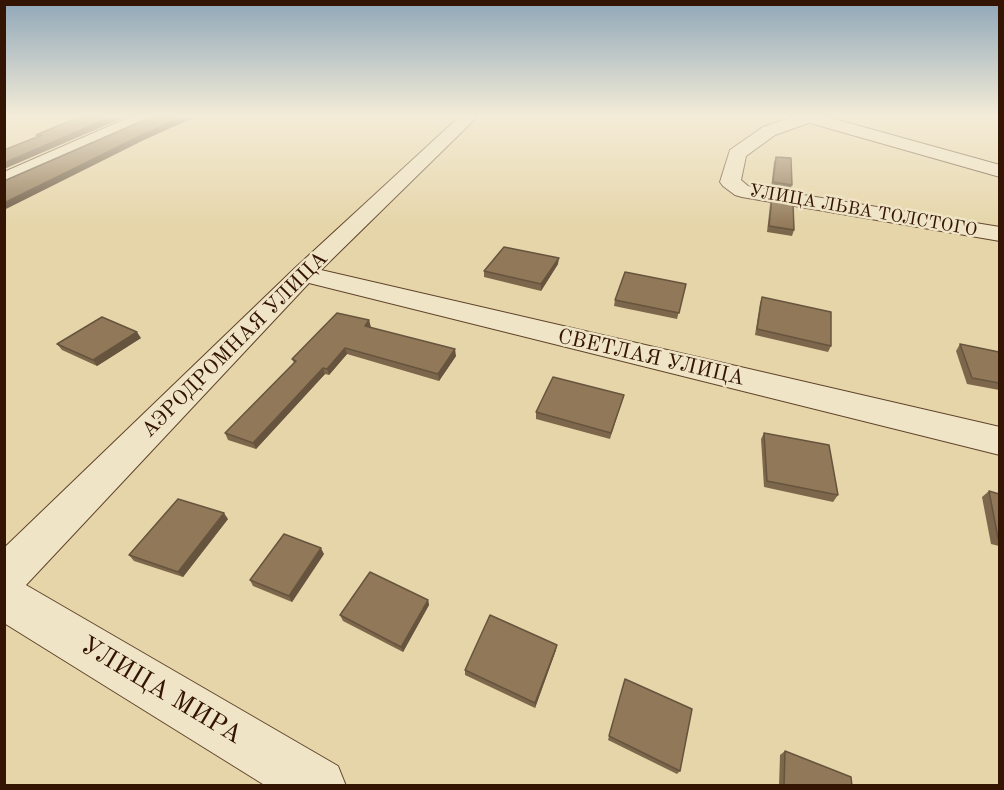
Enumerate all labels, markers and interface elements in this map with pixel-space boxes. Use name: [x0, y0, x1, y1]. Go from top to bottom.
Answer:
street label: УЛИЦА ЛЬВА ТОЛСТОГО: [747, 180, 979, 242]
street label: АЭРОДРОМНАЯ УЛИЦА: [137, 247, 333, 443]
street label: СВЕТЛАЯ УЛИЦА: [555, 324, 747, 392]
street label: УЛИЦА МИРА: [74, 630, 248, 752]

